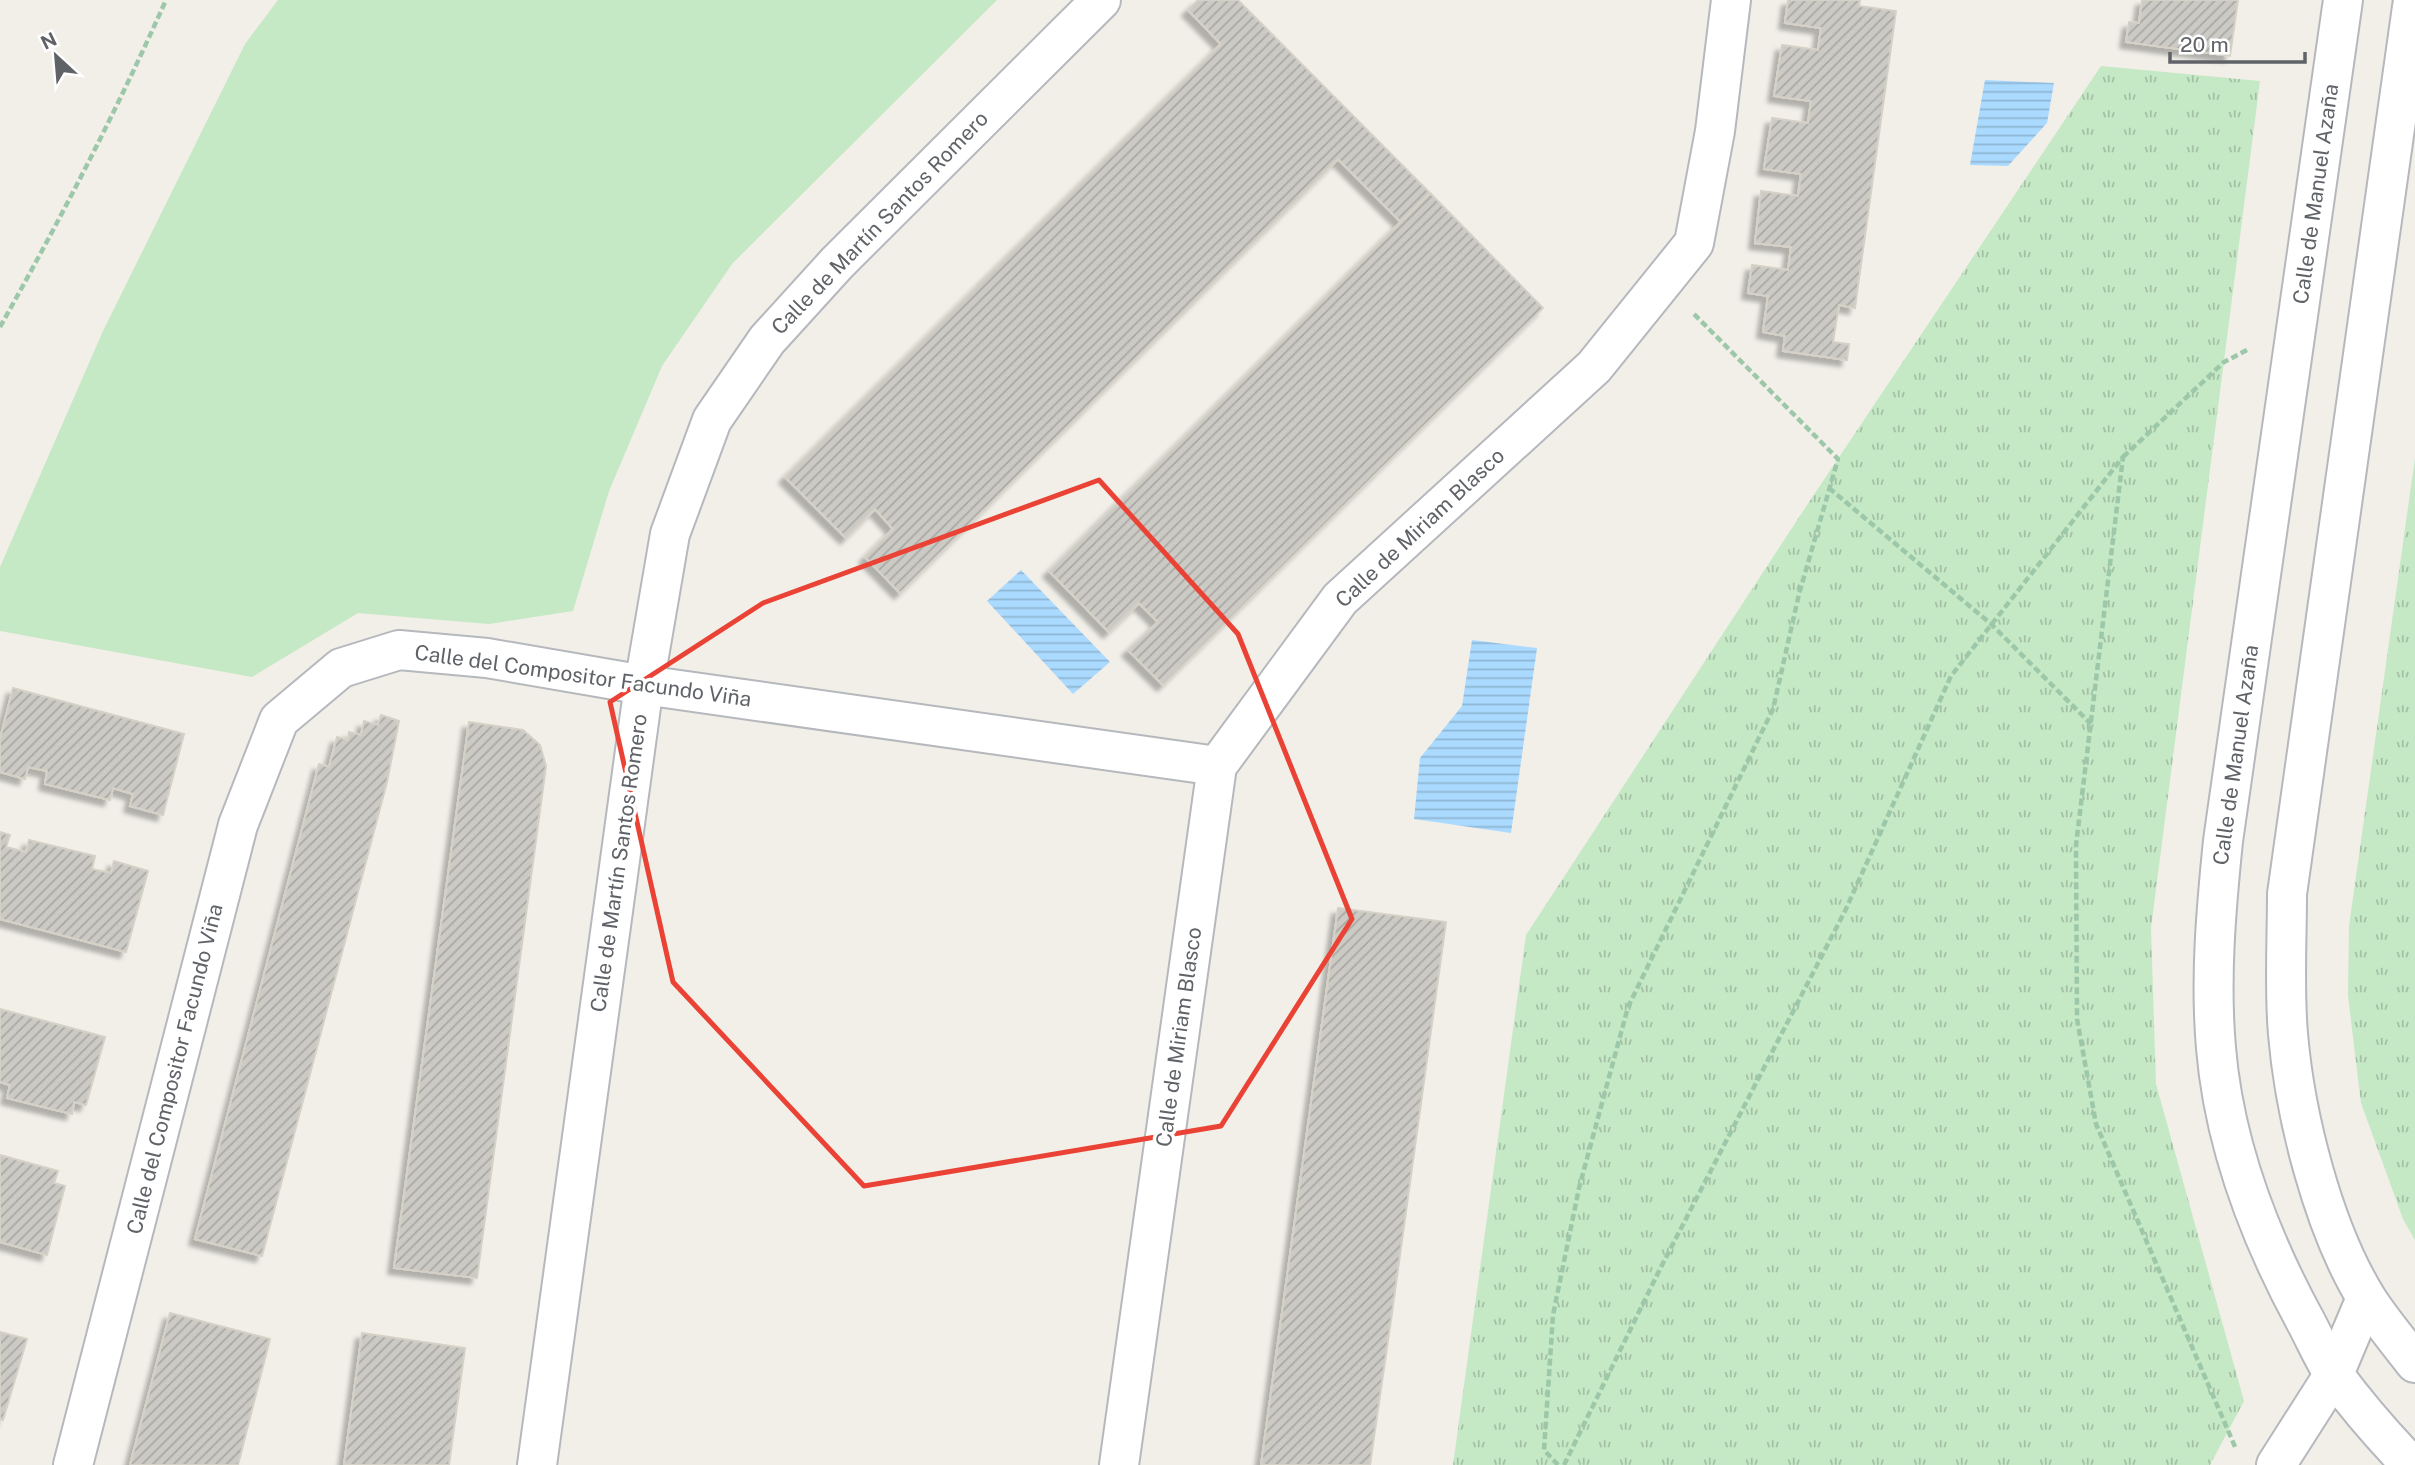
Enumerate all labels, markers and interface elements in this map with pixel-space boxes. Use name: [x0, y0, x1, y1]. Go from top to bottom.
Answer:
north arrow: [21, 21, 91, 91]
scale bar: [2170, 21, 2305, 65]
text: N: [37, 28, 60, 54]
text: 20 m: [2180, 32, 2229, 57]
street label: Calle de Manuel Azaña: [2288, 82, 2343, 306]
street label: Calle de Martín Santos Romero: [766, 106, 993, 340]
street label: Calle de Miriam Blasco: [1330, 443, 1509, 612]
street label: Calle del Compositor Facundo Viña: [413, 639, 753, 712]
street label: Calle de Manuel Azaña: [2208, 643, 2263, 867]
street label: Calle de Martín Santos Romero: [585, 712, 652, 1014]
street label: Calle del Compositor Facundo Viña: [121, 901, 228, 1237]
street label: Calle de Miriam Blasco: [1151, 925, 1206, 1148]

